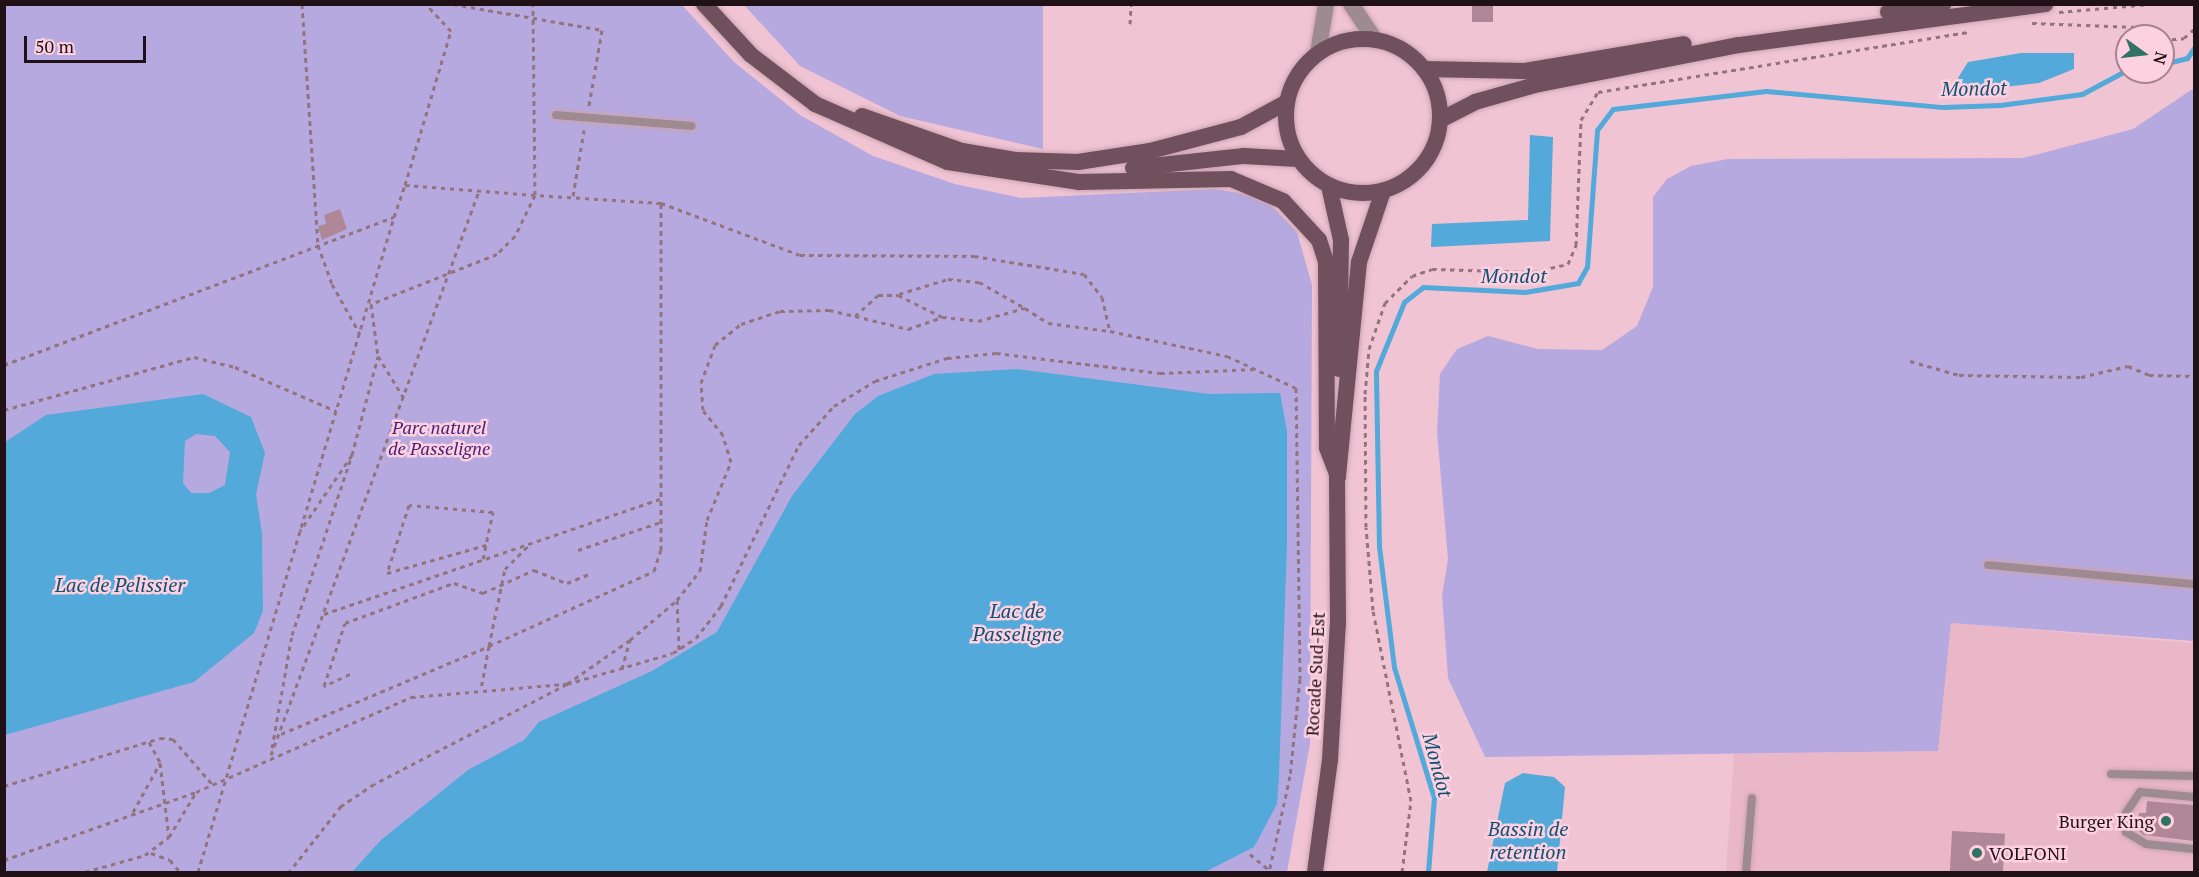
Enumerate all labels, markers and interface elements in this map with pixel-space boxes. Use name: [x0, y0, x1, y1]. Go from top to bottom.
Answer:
scale bar: [27, 24, 148, 62]
north arrow: [2115, 24, 2175, 84]
text: 50 m: [35, 34, 74, 58]
text: N: [2148, 49, 2173, 67]
water label: Mondot: [1941, 75, 2007, 101]
water label: Mondot: [1481, 263, 1547, 287]
park label: Parc naturel de Passeligne: [388, 417, 490, 460]
water label: Lac de Pelissier: [55, 572, 185, 596]
water label: Lac de Passeligne: [973, 598, 1061, 645]
street label: Rocade Sud-Est: [1301, 611, 1329, 737]
water label: Mondot: [1418, 730, 1458, 800]
place label: Burger King: [2059, 810, 2154, 832]
marker: Burger King: [2159, 814, 2173, 828]
water label: Bassin de retention: [1488, 816, 1568, 863]
place label: VOLFONI: [1989, 842, 2066, 864]
marker: VOLFONI: [1970, 846, 1984, 860]

